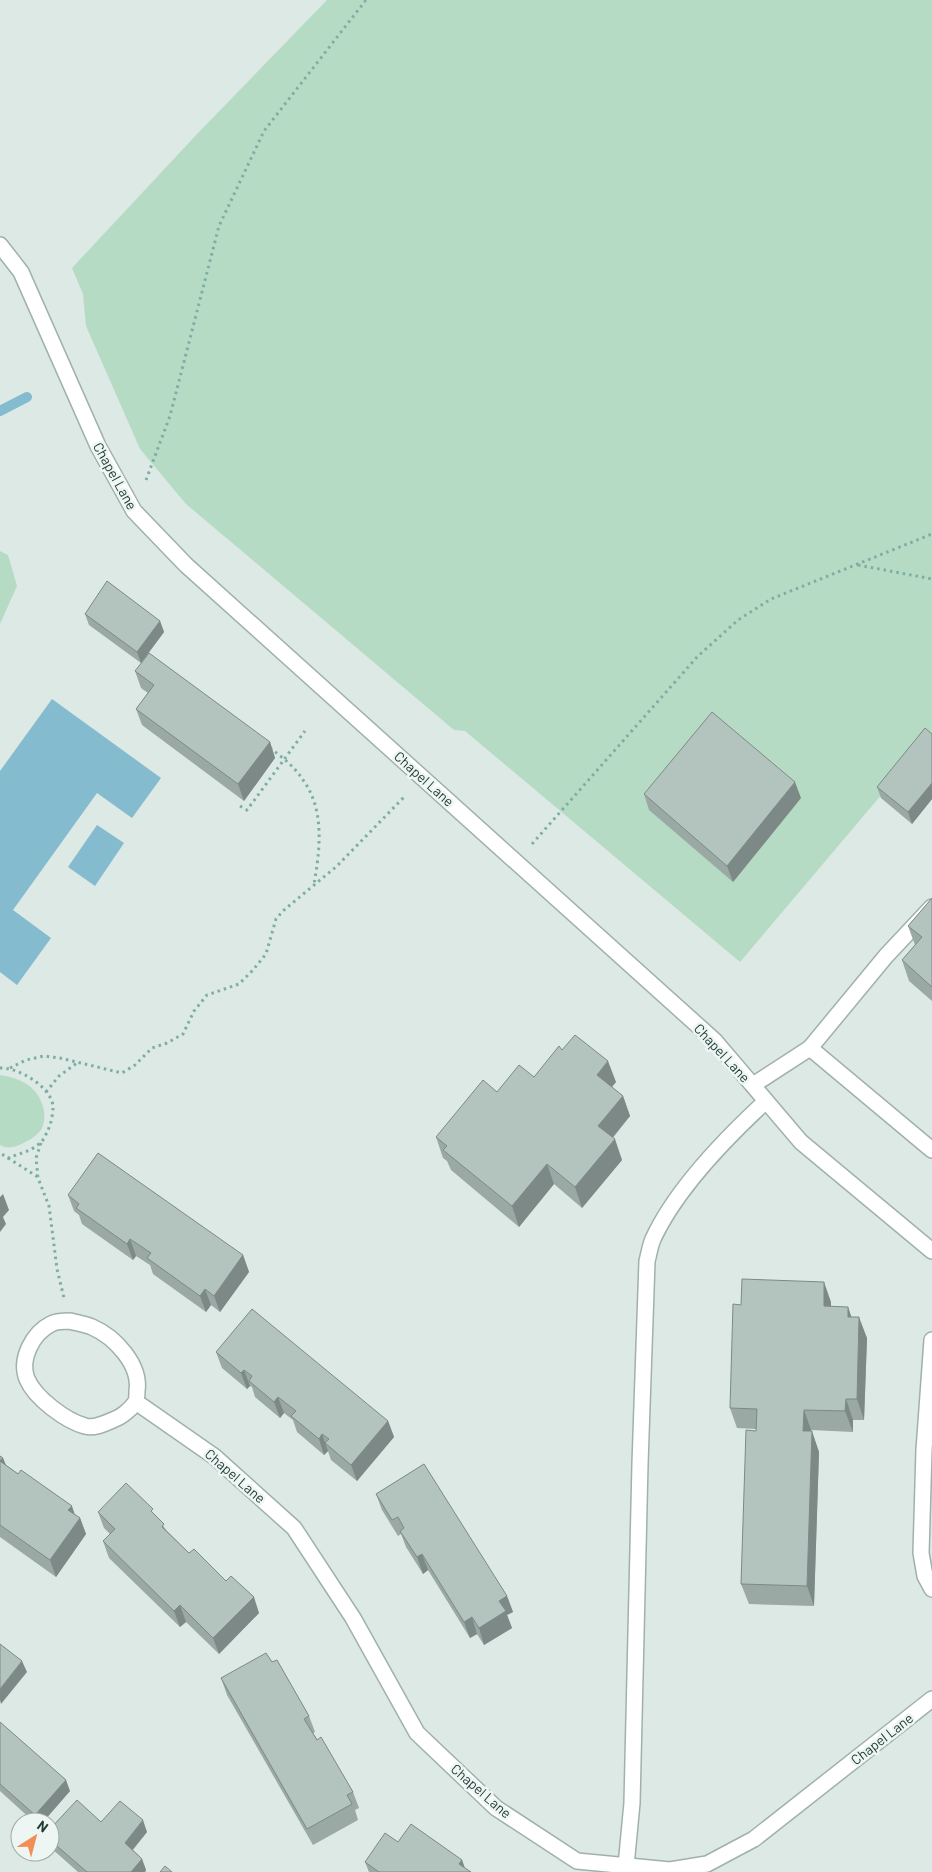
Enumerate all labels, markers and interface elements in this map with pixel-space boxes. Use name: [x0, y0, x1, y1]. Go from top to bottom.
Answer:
street label: Chapel Lane: [90, 439, 141, 512]
street label: Chapel Lane: [391, 747, 458, 810]
street label: Chapel Lane: [691, 1020, 754, 1086]
street label: Chapel Lane: [202, 1445, 269, 1506]
street label: Chapel Lane: [847, 1709, 916, 1768]
street label: Chapel Lane: [448, 1760, 515, 1821]
north arrow: [10, 1812, 60, 1862]
text: N: [34, 1816, 52, 1836]

